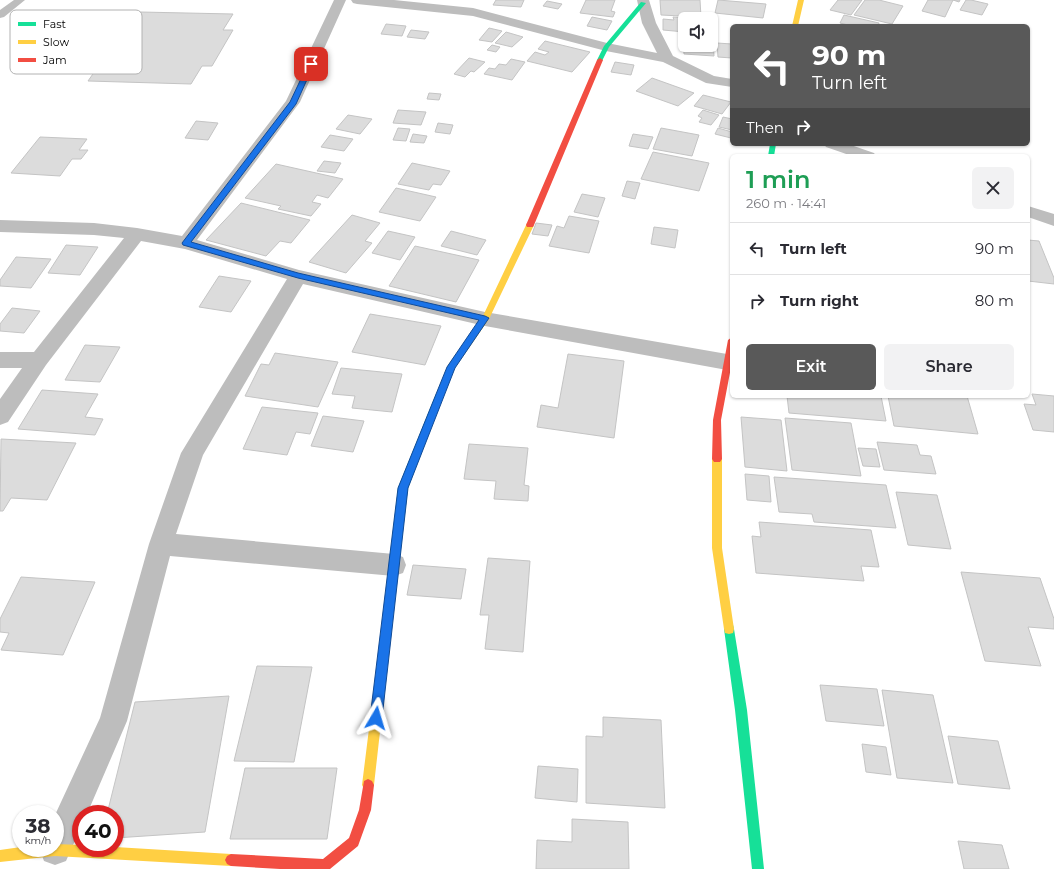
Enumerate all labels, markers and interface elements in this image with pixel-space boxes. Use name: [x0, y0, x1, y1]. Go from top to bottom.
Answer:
legend: [10, 10, 142, 74]
map controls: [678, 12, 718, 52]
button: sound: [678, 12, 718, 52]
text: Fast: [43, 17, 67, 31]
text: Slow: [43, 35, 69, 49]
text: 90 m: [812, 38, 886, 72]
icon: left: [746, 40, 798, 92]
pin: [294, 47, 328, 81]
text: Jam: [42, 53, 67, 67]
icon: arrive: [300, 53, 322, 75]
text: Turn left: [812, 72, 887, 94]
icon: right: [792, 116, 814, 138]
text: Then: [746, 118, 784, 137]
text: 1 min: [746, 165, 810, 194]
button: close: [972, 167, 1014, 209]
text: 260 m · 14:41: [746, 195, 826, 211]
icon: left: [746, 238, 768, 260]
text: Turn left: [780, 239, 847, 258]
text: 90 m: [975, 239, 1014, 258]
icon: right: [746, 290, 768, 312]
text: Turn right: [780, 291, 859, 310]
text: 80 m: [975, 291, 1014, 310]
button: Exit: [746, 344, 876, 390]
button: Share: [884, 344, 1014, 390]
position arrow: [355, 697, 397, 739]
speed limit sign: 40: [72, 805, 124, 857]
text: 38: [25, 814, 51, 838]
text: km/h: [25, 834, 51, 847]

